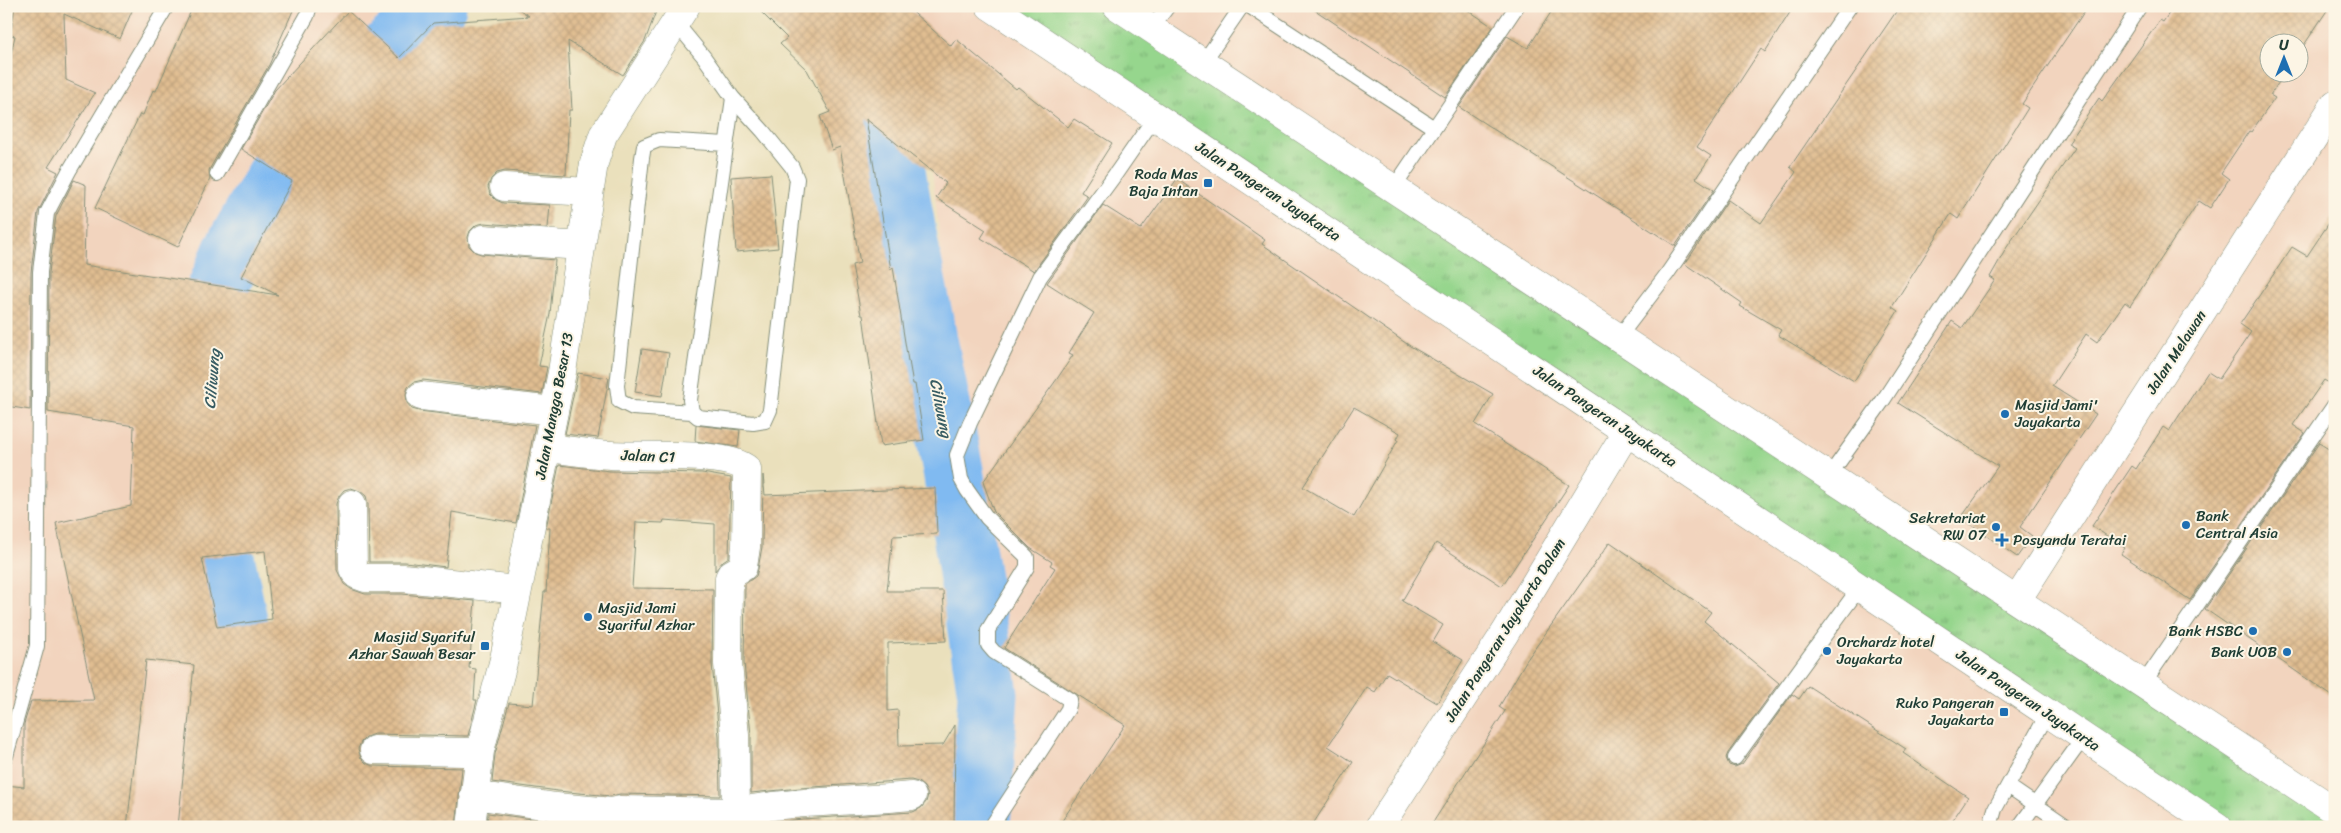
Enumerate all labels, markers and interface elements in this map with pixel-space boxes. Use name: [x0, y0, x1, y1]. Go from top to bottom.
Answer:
north arrow: [2258, 32, 2308, 82]
text: U: [2279, 33, 2289, 58]
street label: Jalan Pangeran Jayakarta: [1189, 133, 1347, 248]
place label: Roda Mas Baja Intan: [1129, 161, 1198, 204]
marker: Roda Mas Baja Intan: [1202, 177, 1214, 189]
street label: Jalan Melawan: [2138, 305, 2213, 400]
street label: Jalan Mangga Besar 13: [527, 330, 581, 483]
water label: Ciliwung: [195, 346, 229, 410]
street label: Jalan Pangeran Jayakarta: [1527, 357, 1683, 474]
water label: Ciliwung: [921, 376, 961, 442]
place label: Masjid Jami' Jayakarta: [2014, 392, 2098, 435]
marker: Masjid Jami' Jayakarta: [1999, 408, 2011, 420]
street label: Jalan C1: [619, 442, 676, 470]
place label: Bank Central Asia: [2196, 503, 2278, 546]
place label: Sekretariat RW 07: [1909, 505, 1987, 548]
marker: Bank Central Asia: [2180, 519, 2192, 531]
marker: Sekretariat RW 07: [1990, 521, 2002, 533]
place label: Posyandu Teratai: [2013, 527, 2127, 553]
street label: Jalan Pangeran Jayakarta Dalam: [1437, 533, 1573, 728]
marker: Posyandu Teratai: [1995, 533, 2009, 547]
place label: Masjid Jami Syariful Azhar: [598, 595, 695, 638]
marker: Masjid Jami Syariful Azhar: [582, 611, 594, 623]
place label: Bank HSBC: [2169, 618, 2244, 644]
place label: Masjid Syariful Azhar Sawah Besar: [348, 624, 476, 667]
marker: Bank HSBC: [2247, 625, 2259, 637]
place label: Orchardz hotel Jayakarta: [1836, 629, 1935, 672]
place label: Bank UOB: [2211, 639, 2278, 665]
marker: Masjid Syariful Azhar Sawah Besar: [479, 640, 491, 652]
street label: Jalan Pangeran Jayakarta: [1950, 641, 2106, 758]
marker: Orchardz hotel Jayakarta: [1821, 645, 1833, 657]
marker: Bank UOB: [2281, 646, 2293, 658]
place label: Ruko Pangeran Jayakarta: [1896, 690, 1994, 733]
marker: Ruko Pangeran Jayakarta: [1998, 706, 2010, 718]

